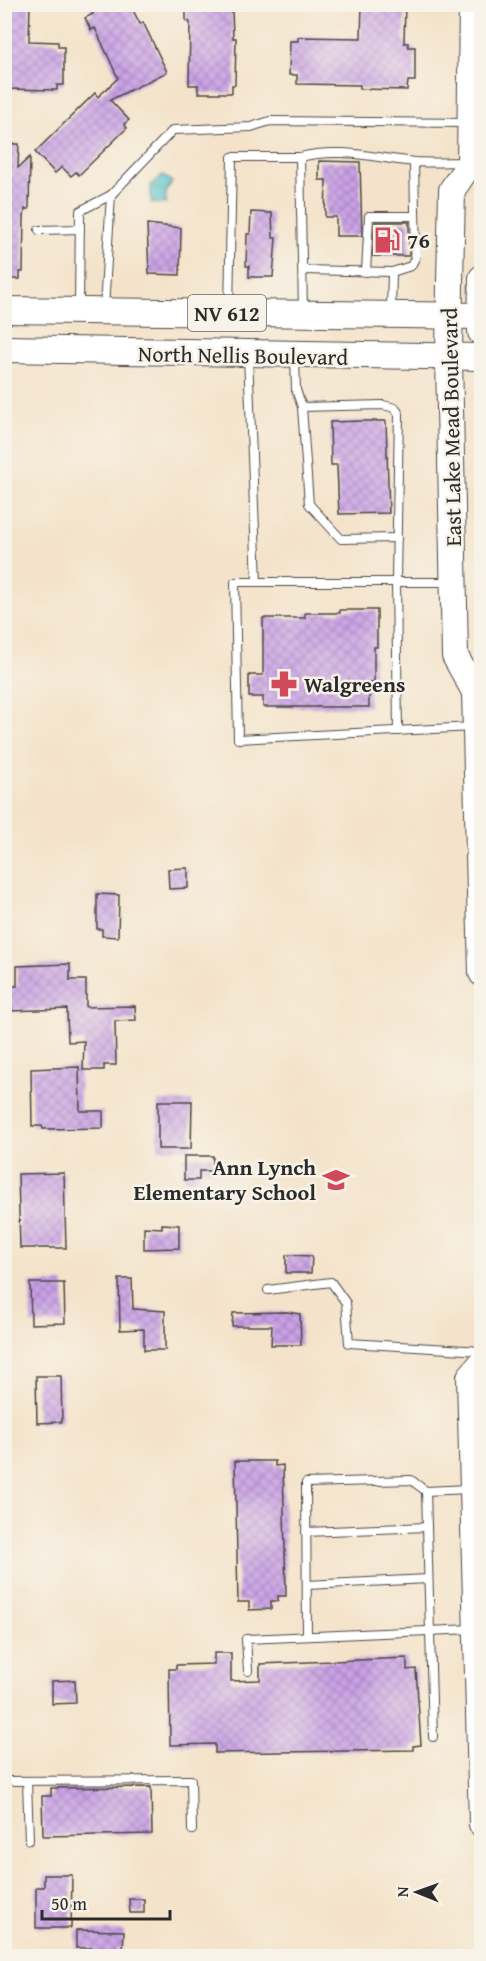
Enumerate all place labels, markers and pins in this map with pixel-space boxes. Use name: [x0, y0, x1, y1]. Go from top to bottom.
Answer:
place label: 76: [407, 224, 430, 256]
fuel station icon: 76: [372, 225, 402, 255]
place label: Walgreens: [304, 668, 405, 700]
pharmacy icon: Walgreens: [269, 669, 299, 699]
place label: Ann Lynch Elementary School: [134, 1151, 316, 1208]
school or university icon: Ann Lynch Elementary School: [321, 1165, 351, 1195]

